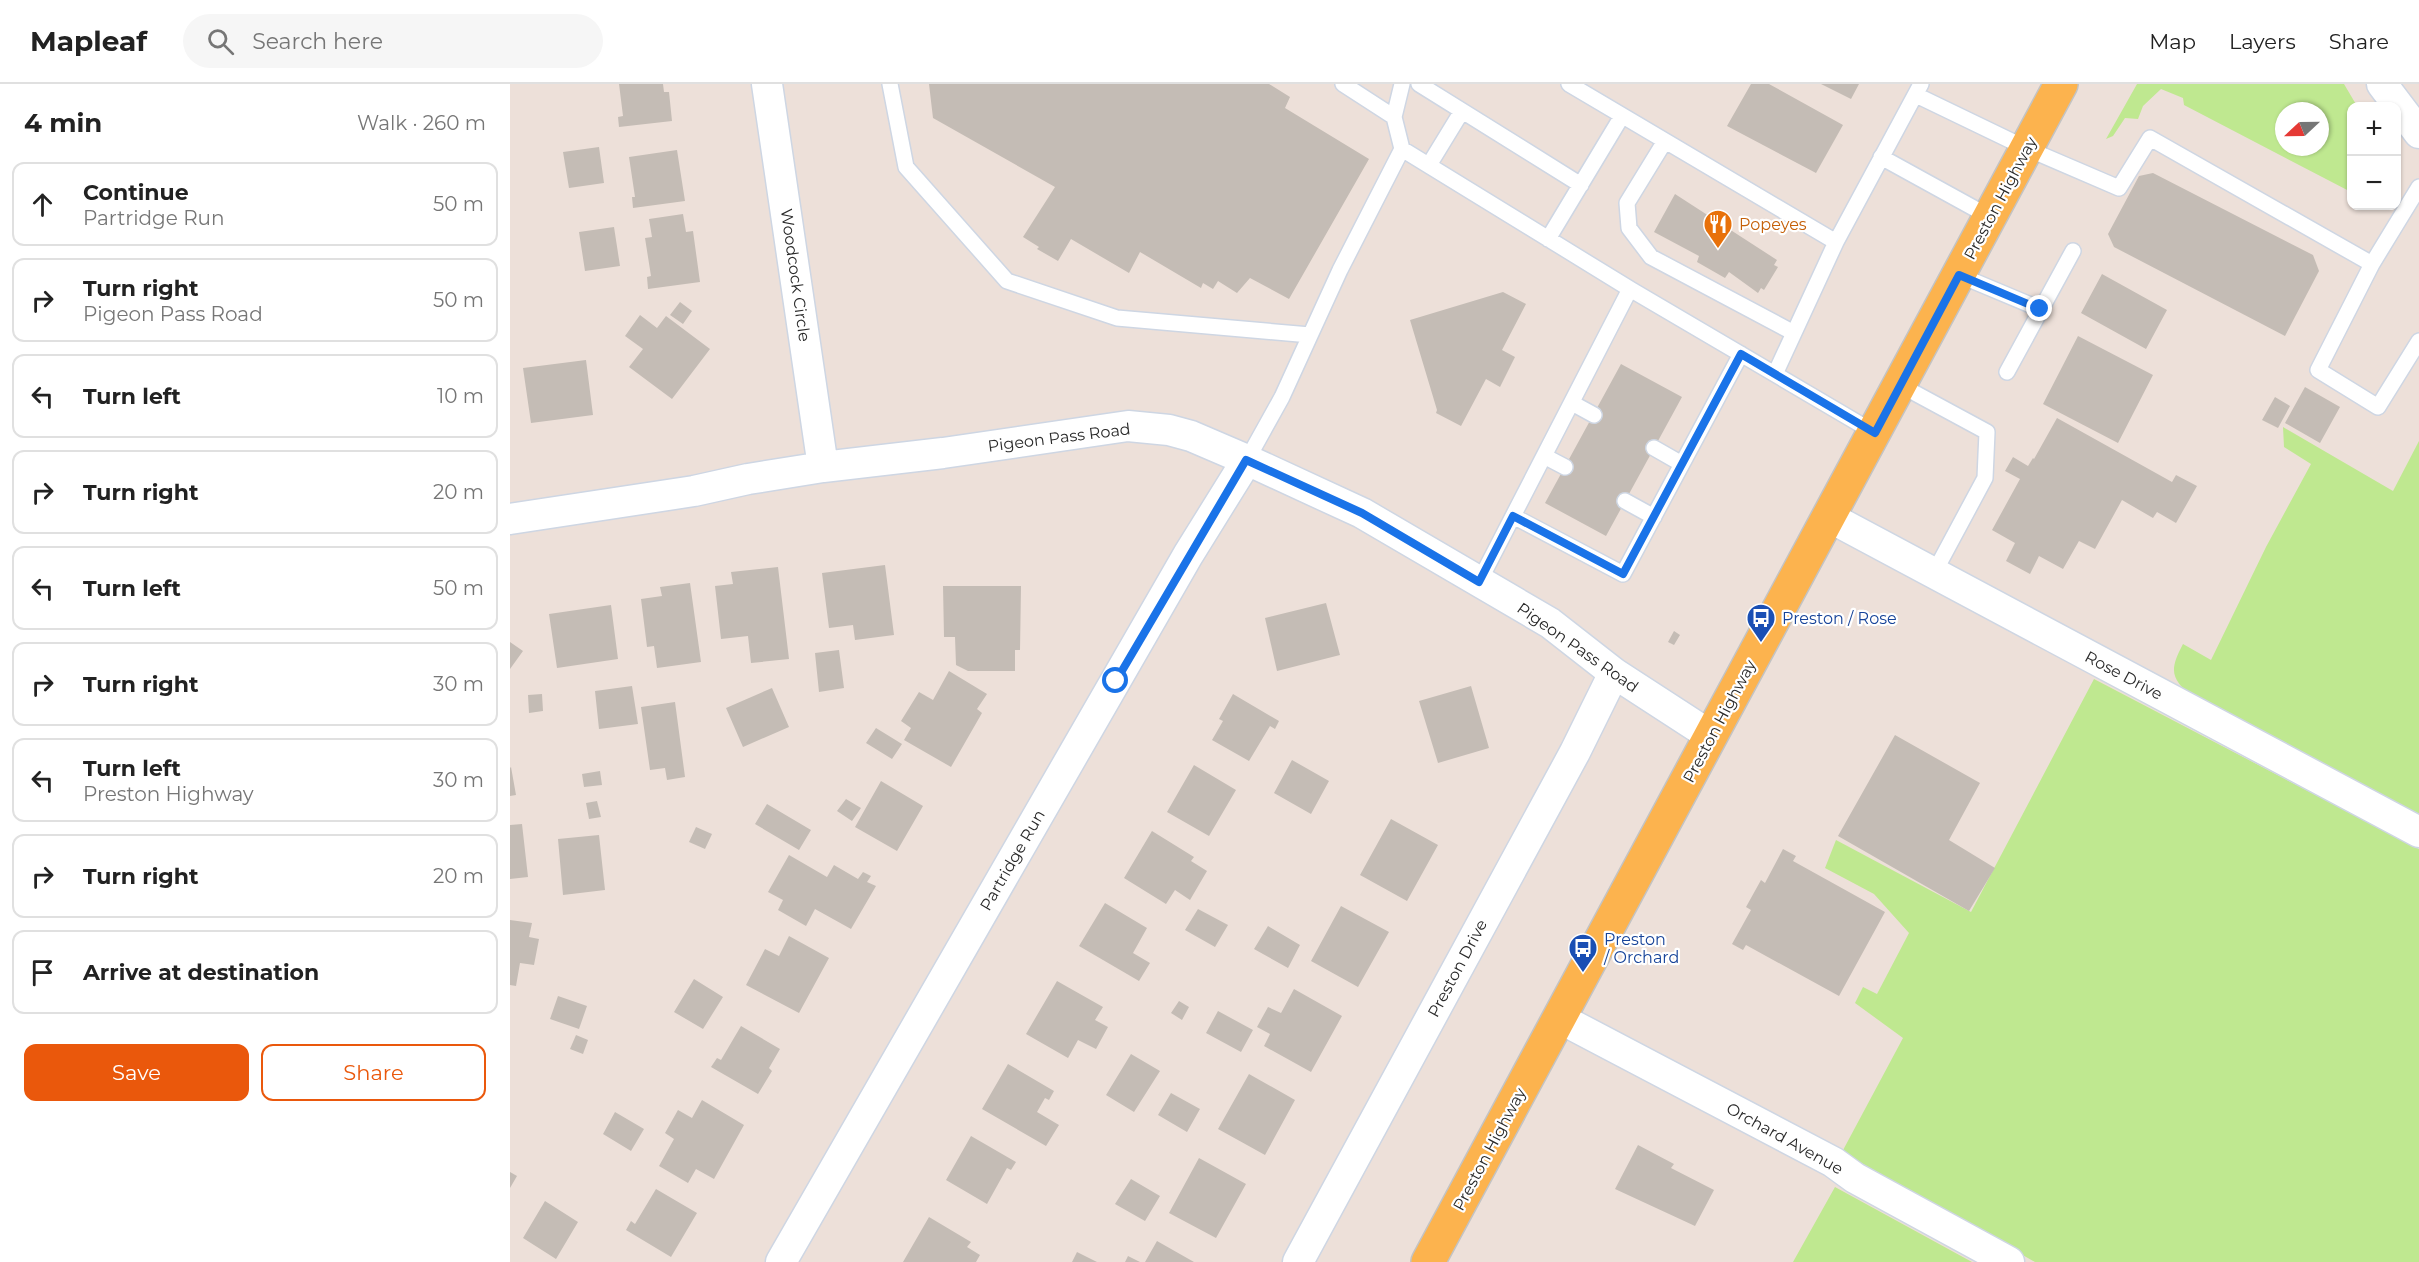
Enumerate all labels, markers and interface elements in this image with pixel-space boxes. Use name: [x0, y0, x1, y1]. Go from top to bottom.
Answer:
search box: [183, 14, 603, 68]
text: Mapleaf: [30, 24, 147, 58]
icon: search: [204, 25, 237, 58]
text: Search here: [252, 28, 383, 55]
text: Map: [2149, 29, 2196, 54]
text: Layers: [2229, 29, 2296, 54]
text: Share: [2329, 29, 2389, 54]
north arrow: [2275, 102, 2329, 156]
map controls: [2347, 102, 2401, 210]
button: +: [2347, 102, 2401, 156]
text: 4 min: [24, 107, 102, 139]
text: Walk · 260 m: [357, 111, 486, 135]
street label: Preston Highway: [1960, 133, 2041, 263]
button: −: [2347, 156, 2401, 210]
text: Continue: [83, 179, 189, 206]
icon: ahead: [26, 188, 59, 221]
text: 50 m: [433, 192, 484, 216]
text: Partridge Run: [83, 206, 225, 230]
street label: Woodcock Circle: [777, 207, 814, 343]
restaurant icon: Popeyes: [1702, 208, 1734, 250]
place label: Popeyes: [1739, 215, 1807, 234]
text: Turn right: [83, 275, 198, 302]
icon: right: [26, 284, 59, 317]
text: 50 m: [433, 288, 484, 312]
route end: [2026, 295, 2052, 321]
text: Pigeon Pass Road: [83, 302, 263, 326]
icon: left: [26, 380, 59, 413]
text: Turn left: [83, 383, 181, 410]
text: 10 m: [437, 384, 484, 408]
street label: Pigeon Pass Road: [987, 419, 1132, 456]
icon: right: [26, 476, 59, 509]
text: Turn right: [83, 479, 198, 506]
text: 20 m: [433, 480, 484, 504]
icon: left: [26, 572, 59, 605]
text: Turn left: [83, 575, 181, 602]
text: 50 m: [433, 576, 484, 600]
street label: Pigeon Pass Road: [1513, 598, 1642, 696]
bus stop icon: Preston / Rose: [1745, 602, 1777, 644]
place label: Preston / Rose: [1782, 609, 1897, 628]
street label: Rose Drive: [2082, 647, 2166, 704]
street label: Preston Highway: [1679, 656, 1760, 786]
route start: [1102, 667, 1128, 693]
icon: right: [26, 668, 59, 701]
text: Turn right: [83, 671, 198, 698]
text: 30 m: [433, 672, 484, 696]
text: Turn left: [83, 755, 181, 782]
icon: left: [26, 764, 59, 797]
text: 30 m: [433, 768, 484, 792]
text: Preston Highway: [83, 782, 254, 806]
street label: Partridge Run: [976, 806, 1049, 914]
icon: right: [26, 860, 59, 893]
text: Turn right: [83, 863, 198, 890]
text: 20 m: [433, 864, 484, 888]
street label: Preston Drive: [1424, 916, 1491, 1020]
place label: Preston / Orchard: [1603, 930, 1679, 967]
bus stop icon: Preston / Orchard: [1567, 932, 1599, 974]
icon: arrive: [26, 956, 59, 989]
text: Arrive at destination: [83, 959, 319, 986]
button: Save: [24, 1044, 249, 1101]
button: Share: [261, 1044, 486, 1101]
street label: Preston Highway: [1449, 1084, 1530, 1214]
street label: Orchard Avenue: [1723, 1099, 1846, 1178]

